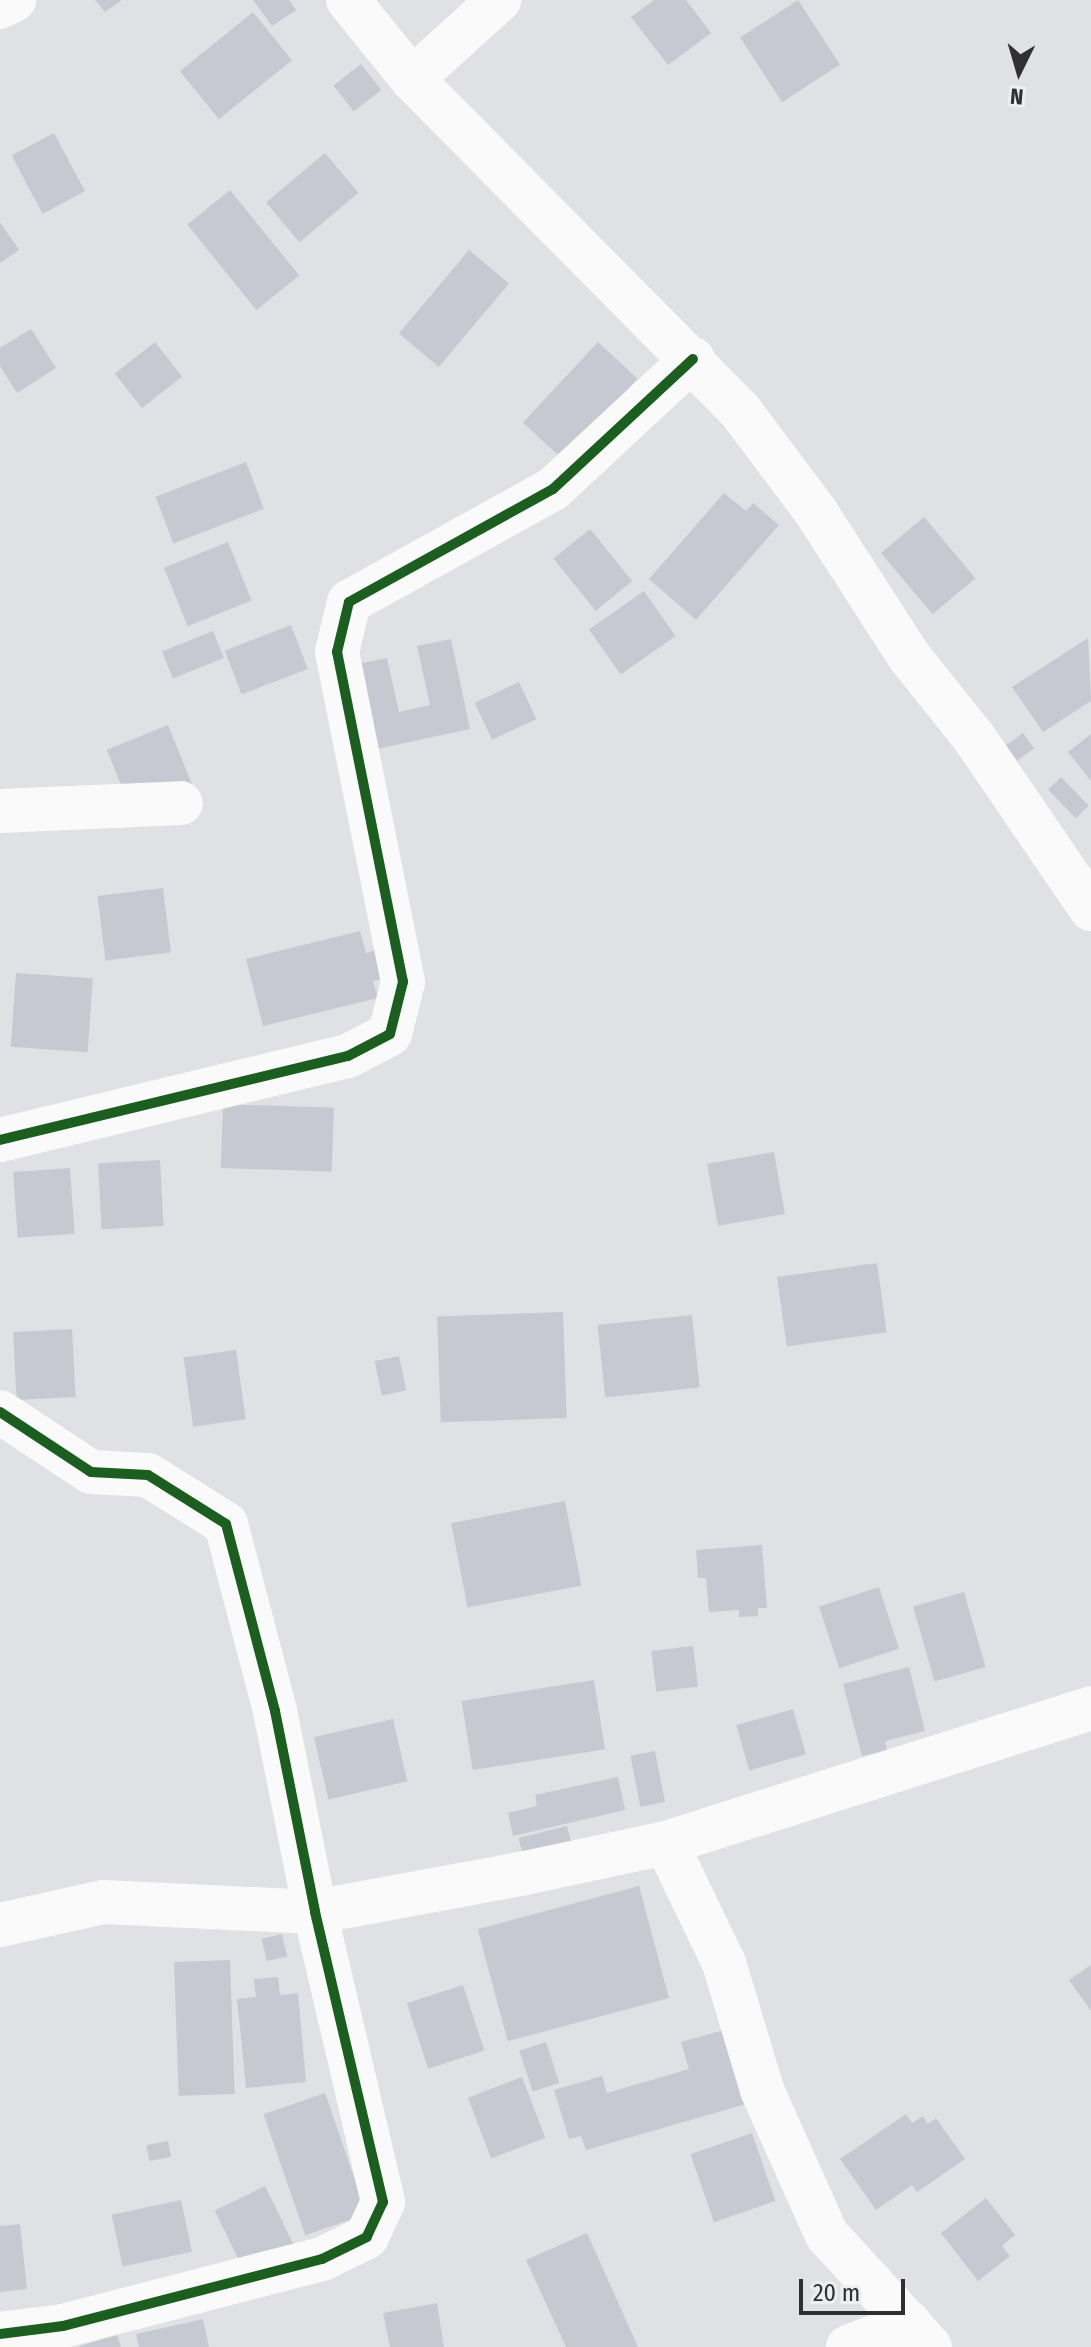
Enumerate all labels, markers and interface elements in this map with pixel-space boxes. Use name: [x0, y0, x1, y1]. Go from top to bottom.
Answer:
north arrow: [979, 32, 1059, 112]
text: N: [1009, 82, 1025, 110]
scale bar: [803, 2263, 909, 2313]
text: 20 m: [813, 2279, 860, 2307]

